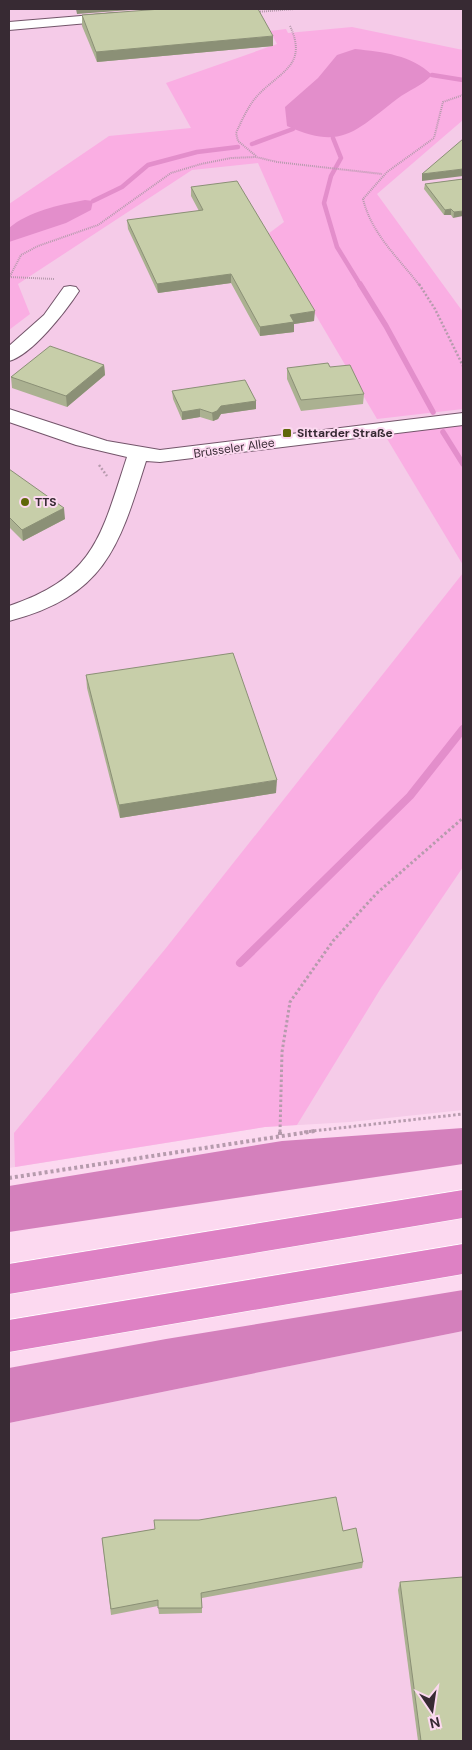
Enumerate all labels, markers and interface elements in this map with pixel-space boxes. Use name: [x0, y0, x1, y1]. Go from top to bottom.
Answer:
place label: Sittarder Straße: [297, 425, 393, 441]
marker: Sittarder Straße: [281, 427, 293, 439]
street label: Brüsseler Allee: [193, 434, 276, 462]
place label: TTS: [35, 494, 57, 510]
marker: TTS: [19, 496, 31, 508]
north arrow: [407, 1685, 457, 1735]
text: N: [428, 1713, 442, 1733]

